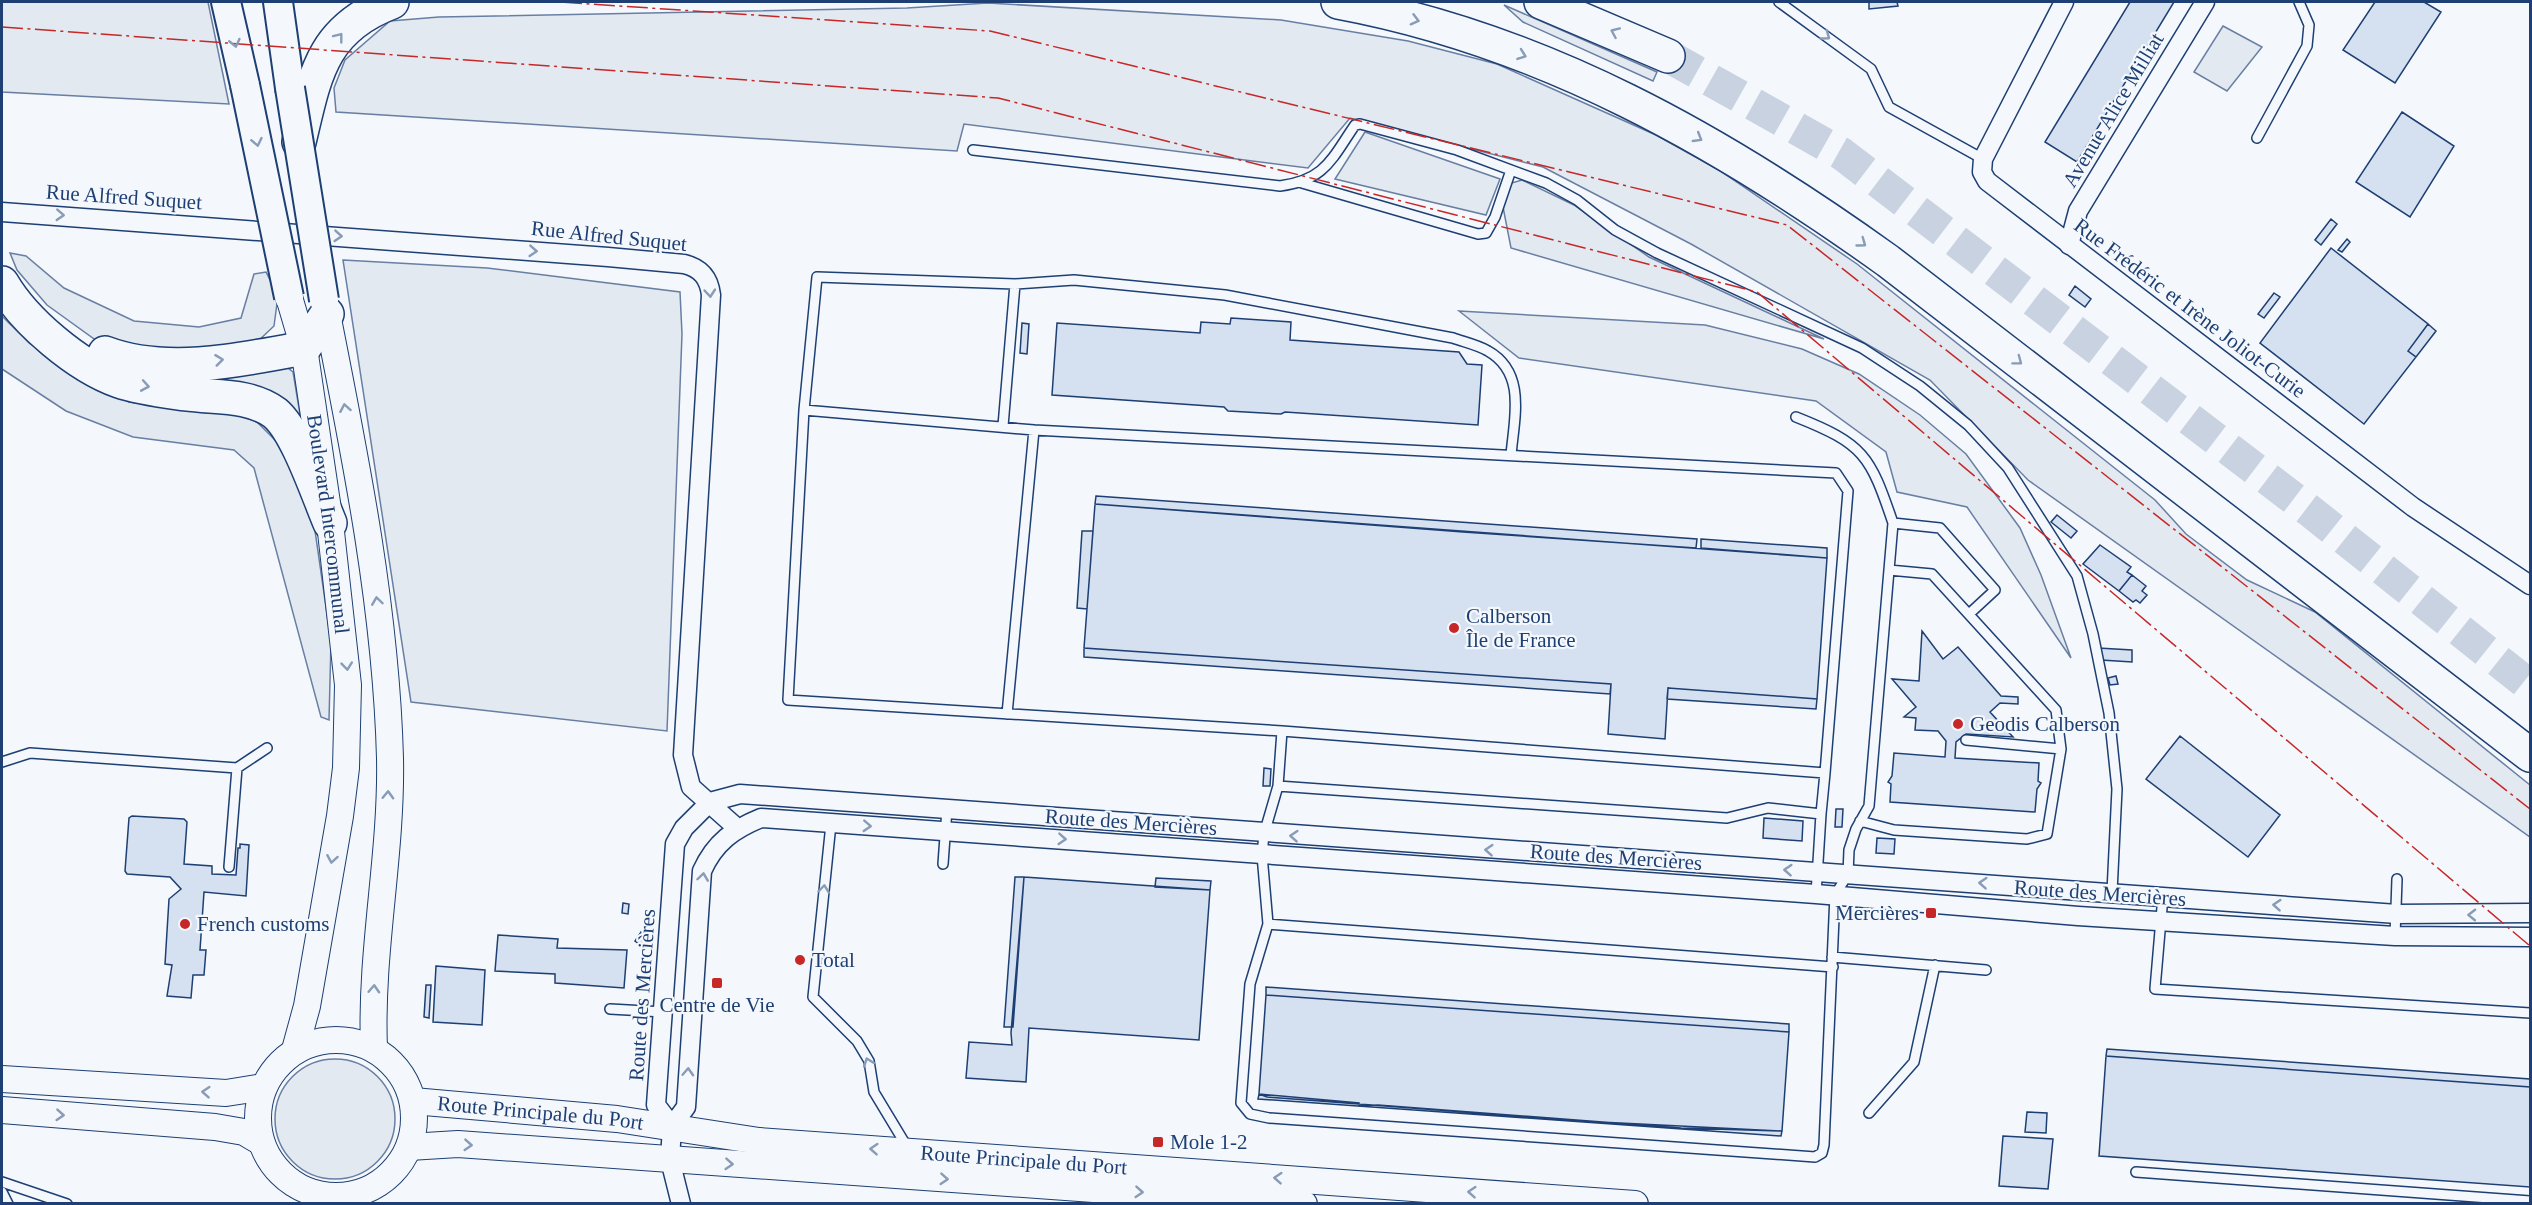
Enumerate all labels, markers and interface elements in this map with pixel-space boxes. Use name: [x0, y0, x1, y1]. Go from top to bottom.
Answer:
one-way arrow: [1409, 13, 1420, 25]
one-way arrow: [1610, 27, 1621, 39]
street label: Avenue Alice Milliat: [2057, 28, 2169, 191]
one-way arrow: [1819, 29, 1830, 40]
one-way arrow: [331, 33, 342, 44]
one-way arrow: [228, 38, 241, 48]
one-way arrow: [1517, 47, 1527, 60]
one-way arrow: [1692, 130, 1702, 142]
one-way arrow: [250, 137, 263, 147]
street label: Rue Alfred Suquet: [45, 180, 203, 214]
one-way arrow: [55, 208, 64, 221]
street label: Rue Frédéric et Irène Joliot-Curie: [2070, 213, 2310, 403]
street label: Rue Alfred Suquet: [530, 216, 688, 256]
one-way arrow: [334, 229, 343, 242]
one-way arrow: [1856, 236, 1867, 247]
one-way arrow: [528, 244, 537, 257]
one-way arrow: [703, 288, 716, 297]
one-way arrow: [2011, 354, 2022, 365]
one-way arrow: [215, 355, 224, 367]
one-way arrow: [139, 379, 149, 392]
one-way arrow: [339, 404, 351, 413]
street label: Boulevard Intercommunal: [302, 413, 354, 635]
one-way arrow: [372, 596, 384, 605]
place label: Calberson Île de France: [1466, 604, 1576, 652]
marker: Calberson Île de France: [1447, 621, 1461, 635]
one-way arrow: [340, 661, 353, 670]
place label: Geodis Calberson: [1970, 712, 2120, 736]
marker: Geodis Calberson: [1951, 717, 1965, 731]
one-way arrow: [382, 790, 395, 799]
street label: Route des Mercières: [1044, 804, 1218, 840]
one-way arrow: [863, 819, 872, 832]
one-way arrow: [1290, 830, 1299, 843]
one-way arrow: [1057, 833, 1066, 846]
street label: Route des Mercières: [1529, 839, 1703, 875]
one-way arrow: [1484, 844, 1493, 857]
one-way arrow: [327, 855, 339, 864]
one-way arrow: [1783, 864, 1792, 877]
one-way arrow: [696, 873, 708, 882]
street label: Route des Mercières: [2013, 875, 2187, 911]
one-way arrow: [1978, 877, 1987, 890]
one-way arrow: [817, 884, 830, 893]
one-way arrow: [2273, 899, 2282, 912]
place label: Mercières: [1835, 901, 1919, 925]
marker: Mercières: [1924, 906, 1938, 920]
street label: Route des Mercières: [624, 908, 660, 1082]
one-way arrow: [2468, 909, 2477, 921]
place label: French customs: [197, 912, 329, 936]
marker: French customs: [178, 917, 192, 931]
place label: Total: [812, 948, 855, 972]
marker: Total: [793, 953, 807, 967]
marker: Centre de Vie: [710, 976, 724, 990]
one-way arrow: [367, 985, 380, 994]
place label: Centre de Vie: [660, 993, 774, 1017]
one-way arrow: [862, 1058, 875, 1068]
one-way arrow: [681, 1067, 694, 1076]
one-way arrow: [201, 1085, 210, 1098]
street label: Route Principale du Port: [436, 1091, 645, 1135]
one-way arrow: [55, 1108, 64, 1121]
place label: Mole 1-2: [1170, 1130, 1248, 1154]
marker: Mole 1-2: [1151, 1135, 1165, 1149]
one-way arrow: [463, 1138, 472, 1151]
street label: Route Principale du Port: [920, 1141, 1128, 1179]
one-way arrow: [869, 1143, 878, 1156]
one-way arrow: [724, 1157, 733, 1170]
one-way arrow: [940, 1172, 949, 1185]
one-way arrow: [1273, 1172, 1282, 1185]
one-way arrow: [1134, 1185, 1143, 1198]
one-way arrow: [1468, 1186, 1477, 1199]

